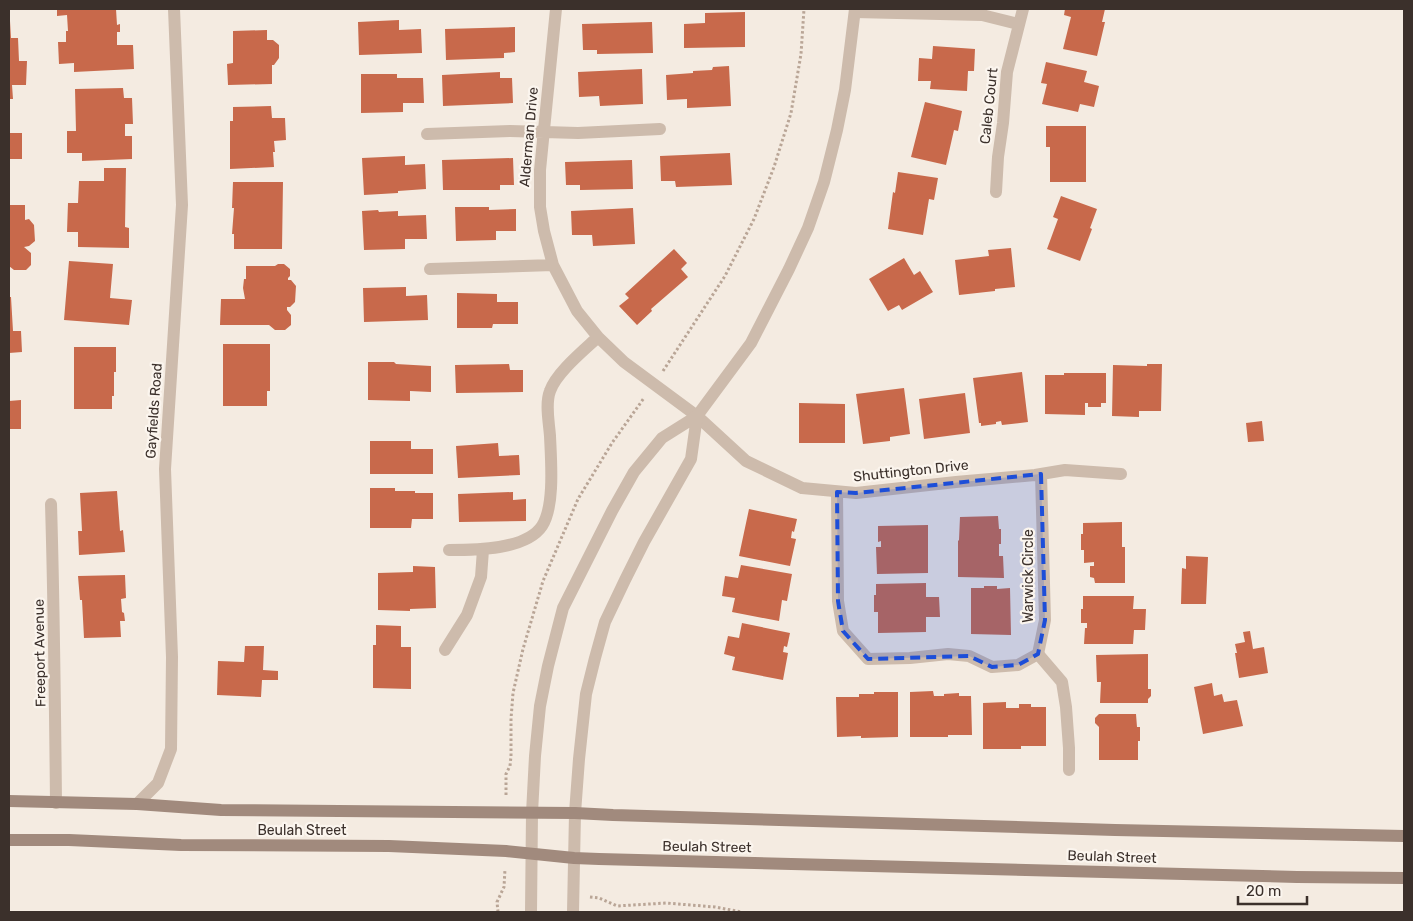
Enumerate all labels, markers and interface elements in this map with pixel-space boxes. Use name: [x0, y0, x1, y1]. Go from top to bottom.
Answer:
street label: Caleb Court: [977, 66, 1002, 145]
street label: Alderman Drive: [516, 86, 542, 188]
street label: Gayfields Road: [142, 363, 166, 459]
street label: Shuttington Drive: [852, 456, 970, 486]
street label: Warwick Circle: [1020, 529, 1037, 623]
street label: Freeport Avenue: [31, 599, 49, 707]
street label: Beulah Street: [257, 822, 347, 839]
street label: Beulah Street: [662, 838, 752, 856]
street label: Beulah Street: [1067, 847, 1157, 867]
scale bar: [1238, 874, 1307, 906]
text: 20 m: [1246, 882, 1281, 900]

